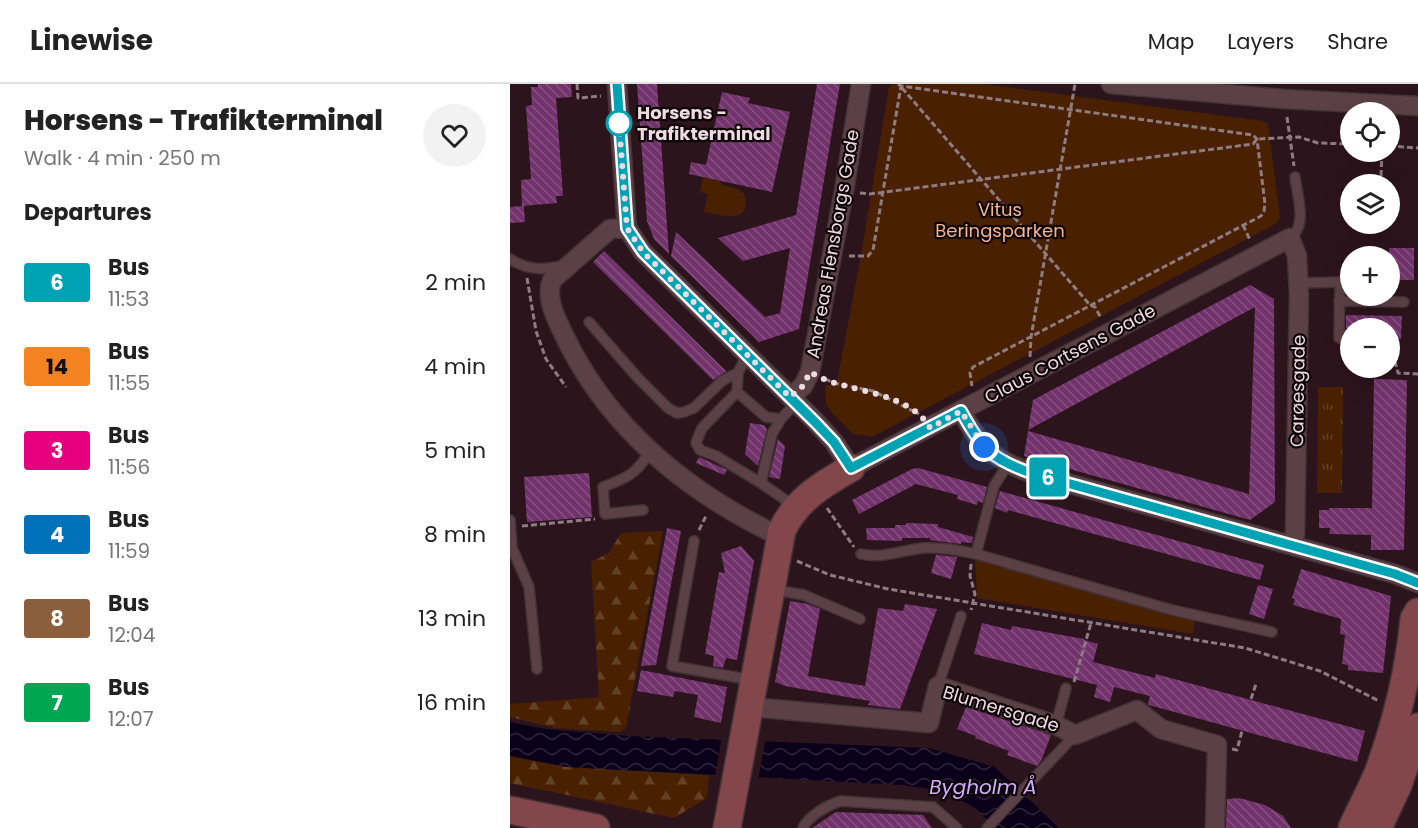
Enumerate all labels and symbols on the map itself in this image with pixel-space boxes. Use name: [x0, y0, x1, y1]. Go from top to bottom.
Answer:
place label: Horsens - Trafikterminal: [637, 100, 771, 146]
marker: Horsens - Trafikterminal: [606, 110, 632, 136]
street label: Andreas Flensborgs Gade: [800, 128, 865, 360]
park label: Vitus Beringsparken: [935, 197, 1065, 243]
street label: Claus Cortsens Gade: [980, 298, 1160, 409]
street label: Carøesgade: [1284, 335, 1311, 447]
your location: [969, 432, 999, 462]
line badge: 6: [1028, 458, 1068, 496]
street label: Blumersgade: [940, 679, 1062, 738]
water label: Bygholm Å: [929, 773, 1037, 801]

